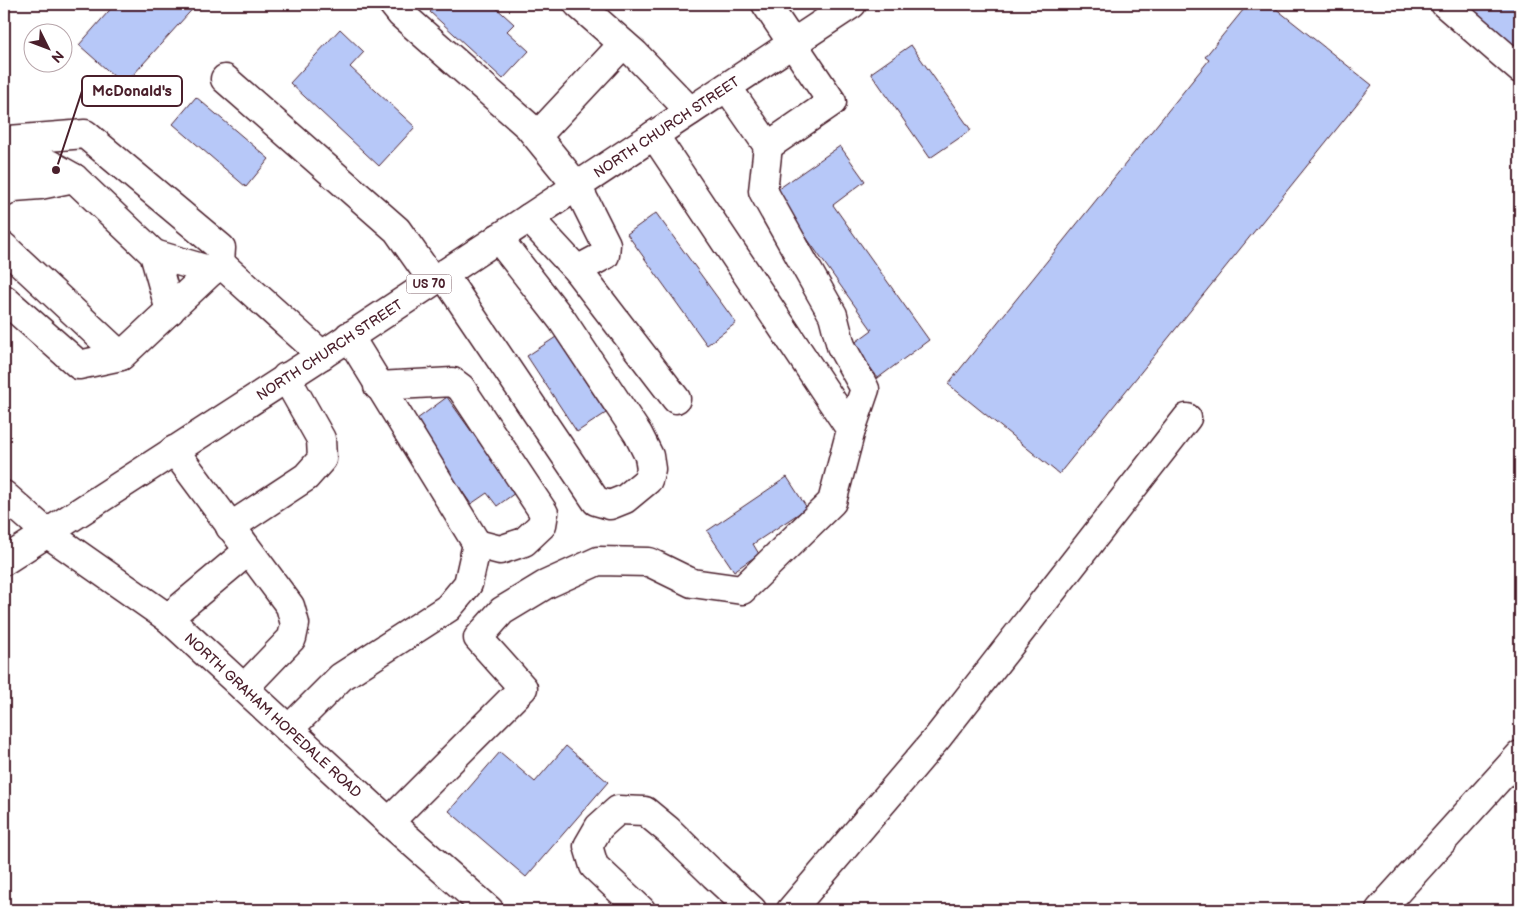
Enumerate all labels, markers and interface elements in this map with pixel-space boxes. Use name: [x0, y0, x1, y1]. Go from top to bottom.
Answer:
north arrow: [22, 22, 72, 72]
text: N: [47, 47, 67, 66]
street label: NORTH CHURCH STREET: [590, 72, 743, 181]
callout: McDonald's: [82, 76, 182, 106]
text: McDonald's: [92, 82, 172, 101]
road number: US 70: [406, 274, 452, 294]
street label: NORTH CHURCH STREET: [253, 295, 406, 404]
street label: NORTH GRAHAM HOPEDALE ROAD: [181, 629, 365, 801]

